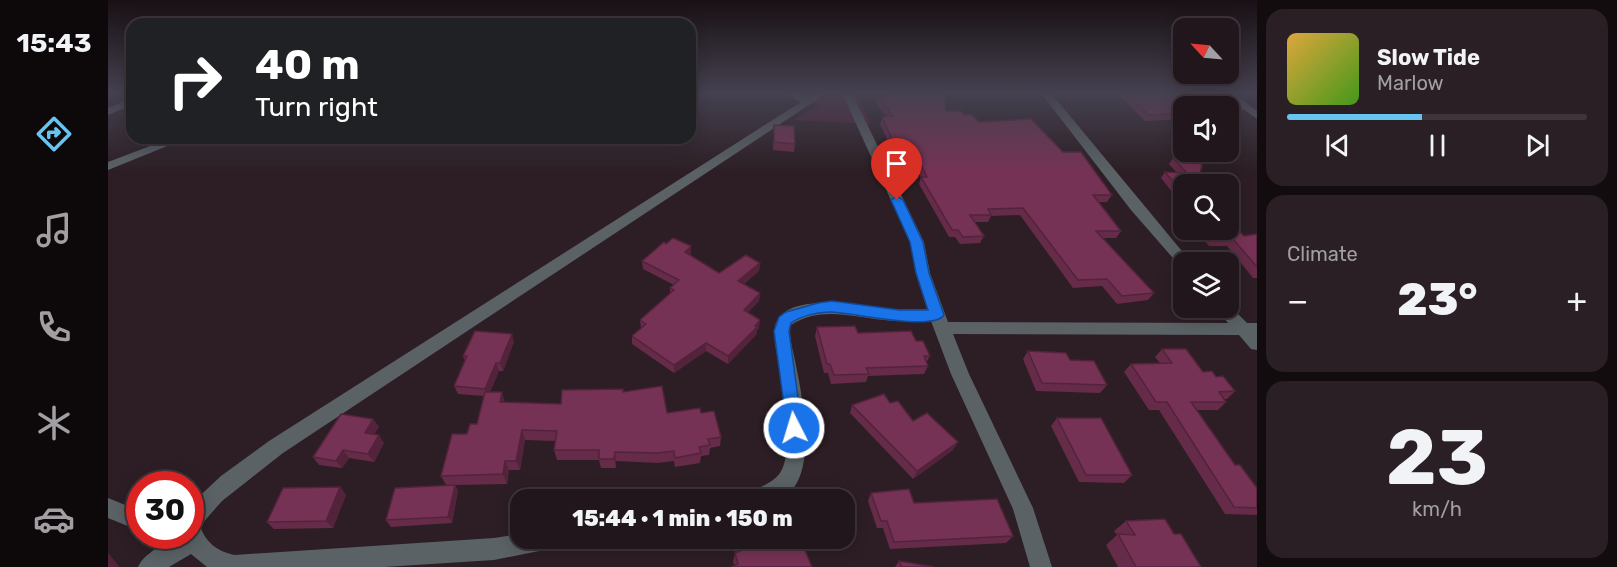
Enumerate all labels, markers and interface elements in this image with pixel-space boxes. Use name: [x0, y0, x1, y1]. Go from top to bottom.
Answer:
north arrow: [1173, 18, 1239, 84]
map controls: [1173, 18, 1239, 318]
text: 15:43: [17, 27, 91, 59]
text: 40 m: [255, 40, 360, 90]
icon: right: [156, 42, 234, 120]
text: Slow Tide: [1377, 44, 1480, 71]
text: Marlow: [1377, 71, 1444, 95]
text: Turn right: [255, 91, 378, 123]
button: sound: [1173, 96, 1239, 162]
icon: directions: [33, 113, 75, 155]
icon: previous: [1321, 129, 1354, 162]
icon: pause: [1421, 129, 1454, 162]
icon: next: [1521, 129, 1554, 162]
pin: [871, 138, 922, 200]
icon: arrive: [880, 147, 913, 180]
button: search: [1173, 174, 1239, 240]
icon: music: [33, 209, 75, 251]
text: Climate: [1287, 242, 1358, 266]
button: layers: [1173, 252, 1239, 318]
text: 23°: [1397, 273, 1478, 326]
text: −: [1287, 281, 1308, 320]
text: +: [1566, 281, 1587, 320]
icon: phone: [33, 306, 75, 348]
position arrow: [762, 396, 826, 460]
icon: climate: [33, 402, 75, 444]
text: 23: [1386, 411, 1488, 504]
speed limit sign: 30: [126, 471, 204, 549]
text: km/h: [1412, 497, 1462, 521]
icon: car: [33, 498, 75, 540]
text: 15:44 · 1 min · 150 m: [572, 505, 793, 532]

